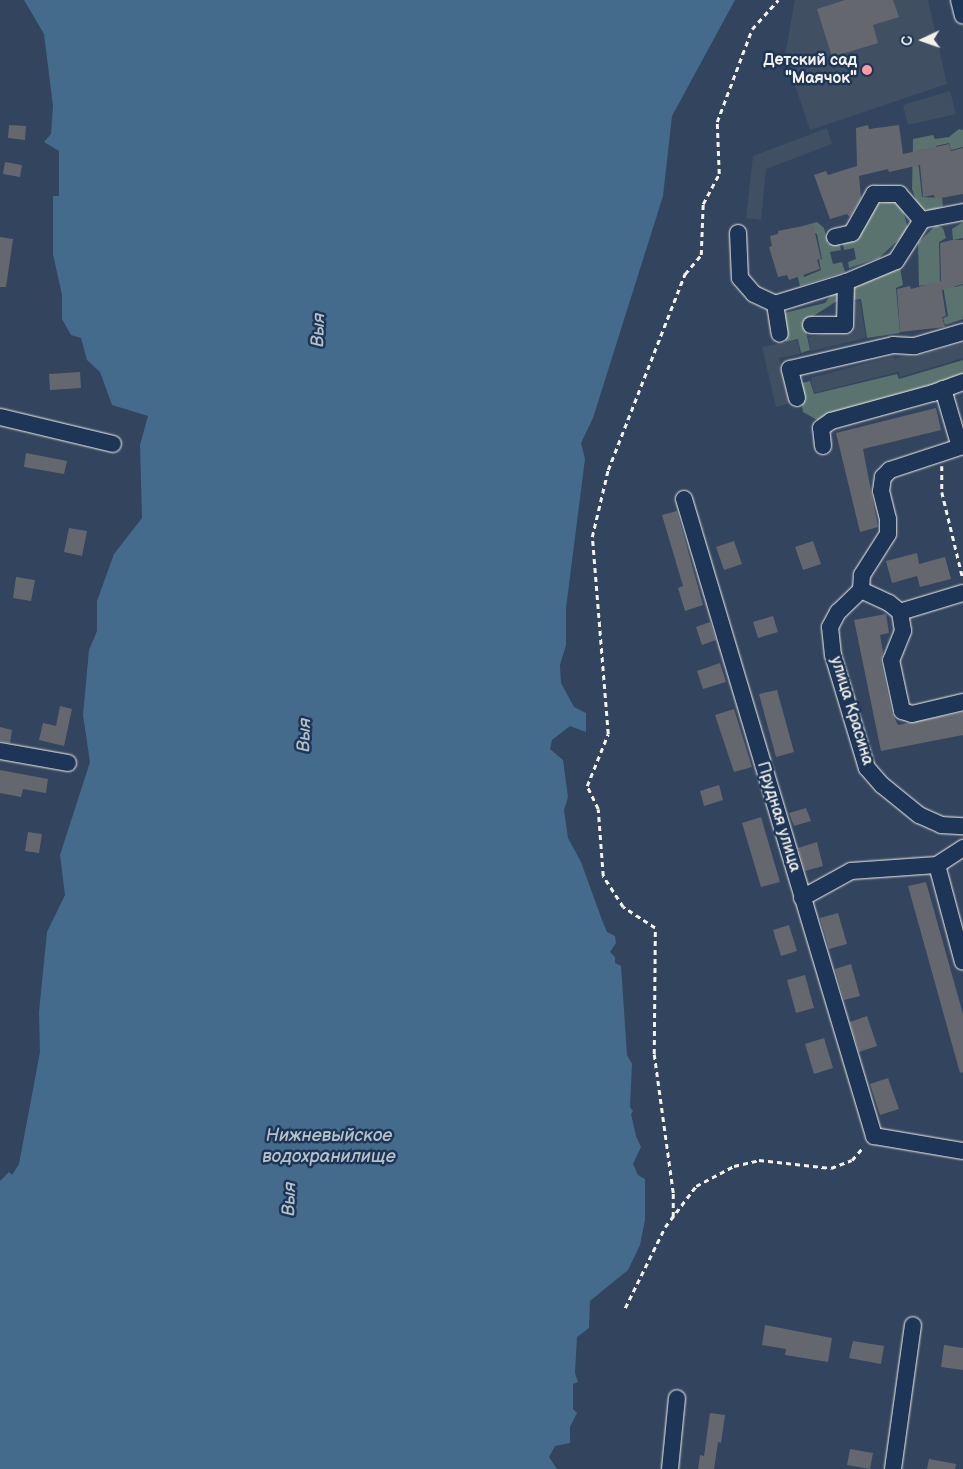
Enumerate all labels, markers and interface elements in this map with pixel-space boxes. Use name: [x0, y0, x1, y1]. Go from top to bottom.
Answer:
north arrow: [898, 15, 948, 65]
text: С: [899, 36, 916, 46]
place label: Детский сад "Маячок": [763, 51, 857, 89]
marker: Детский сад "Маячок": [861, 64, 873, 76]
water label: Выя: [308, 312, 330, 348]
street label: улица Красина: [825, 654, 877, 768]
water label: Выя: [294, 717, 316, 753]
street label: Прудная улица: [752, 760, 804, 874]
water label: Нижневыйское водохранилище: [262, 1126, 396, 1168]
water label: Выя: [279, 1181, 301, 1217]

